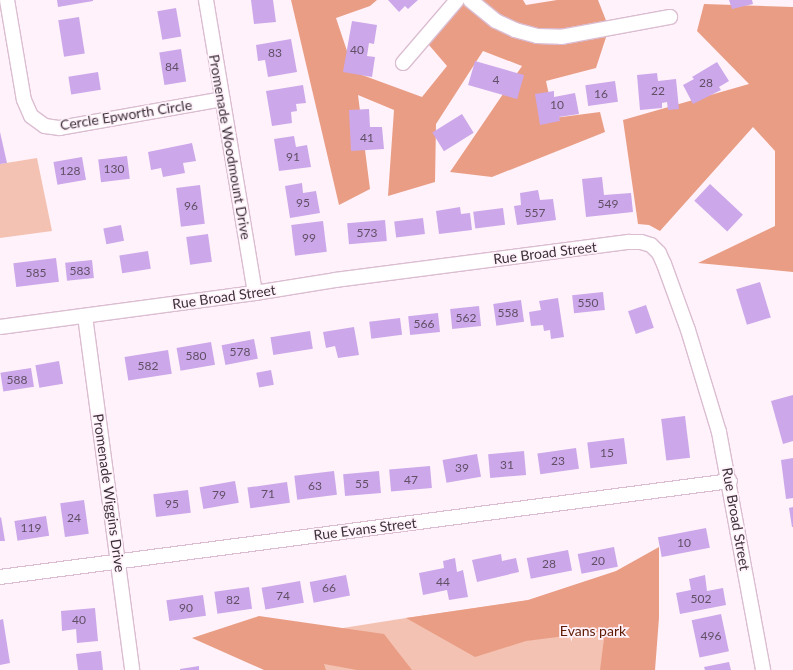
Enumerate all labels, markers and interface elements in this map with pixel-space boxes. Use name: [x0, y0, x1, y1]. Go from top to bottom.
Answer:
house number: 40: [350, 43, 364, 57]
house number: 83: [268, 46, 282, 60]
street label: Promenade Woodmount Drive: [205, 53, 255, 241]
house number: 84: [165, 60, 179, 74]
house number: 4: [493, 73, 499, 87]
house number: 28: [699, 76, 713, 90]
house number: 22: [651, 84, 665, 98]
house number: 16: [594, 87, 608, 101]
street label: Cercle Epworth Circle: [59, 96, 193, 134]
house number: 10: [550, 98, 564, 112]
house number: 41: [360, 131, 374, 145]
house number: 91: [286, 150, 300, 164]
house number: 130: [104, 162, 124, 176]
house number: 128: [60, 164, 80, 178]
house number: 95: [296, 196, 310, 210]
house number: 549: [598, 197, 618, 211]
house number: 96: [184, 199, 198, 213]
house number: 557: [525, 206, 545, 220]
house number: 573: [357, 226, 377, 240]
house number: 99: [302, 231, 316, 245]
street label: Rue Broad Street: [492, 238, 598, 268]
house number: 583: [70, 264, 90, 278]
house number: 585: [26, 266, 46, 280]
street label: Rue Broad Street: [171, 281, 277, 313]
house number: 550: [578, 296, 598, 310]
house number: 558: [498, 306, 518, 320]
house number: 562: [456, 311, 476, 325]
house number: 566: [414, 317, 434, 331]
house number: 578: [230, 345, 250, 359]
house number: 580: [186, 349, 206, 363]
house number: 582: [138, 359, 158, 373]
house number: 588: [7, 373, 27, 387]
street label: Promenade Wiggins Drive: [90, 413, 128, 573]
house number: 15: [600, 446, 614, 460]
house number: 23: [551, 454, 565, 468]
house number: 31: [500, 458, 514, 472]
house number: 39: [455, 461, 469, 475]
street label: Rue Broad Street: [719, 466, 753, 572]
house number: 47: [404, 473, 418, 487]
house number: 55: [355, 477, 369, 491]
house number: 63: [308, 479, 322, 493]
house number: 71: [261, 487, 275, 501]
house number: 79: [212, 488, 226, 502]
house number: 95: [165, 497, 179, 511]
house number: 24: [67, 511, 81, 525]
street label: Rue Evans Street: [313, 514, 417, 544]
house number: 119: [21, 521, 41, 535]
house number: 10: [677, 536, 691, 550]
house number: 20: [591, 554, 605, 568]
house number: 28: [542, 557, 556, 571]
house number: 44: [436, 575, 450, 589]
house number: 66: [322, 581, 336, 595]
house number: 74: [276, 589, 290, 603]
house number: 502: [691, 592, 711, 606]
house number: 82: [226, 593, 240, 607]
house number: 90: [179, 601, 193, 615]
house number: 40: [72, 613, 86, 627]
park label: Evans park: [560, 623, 626, 639]
house number: 496: [701, 629, 721, 643]

